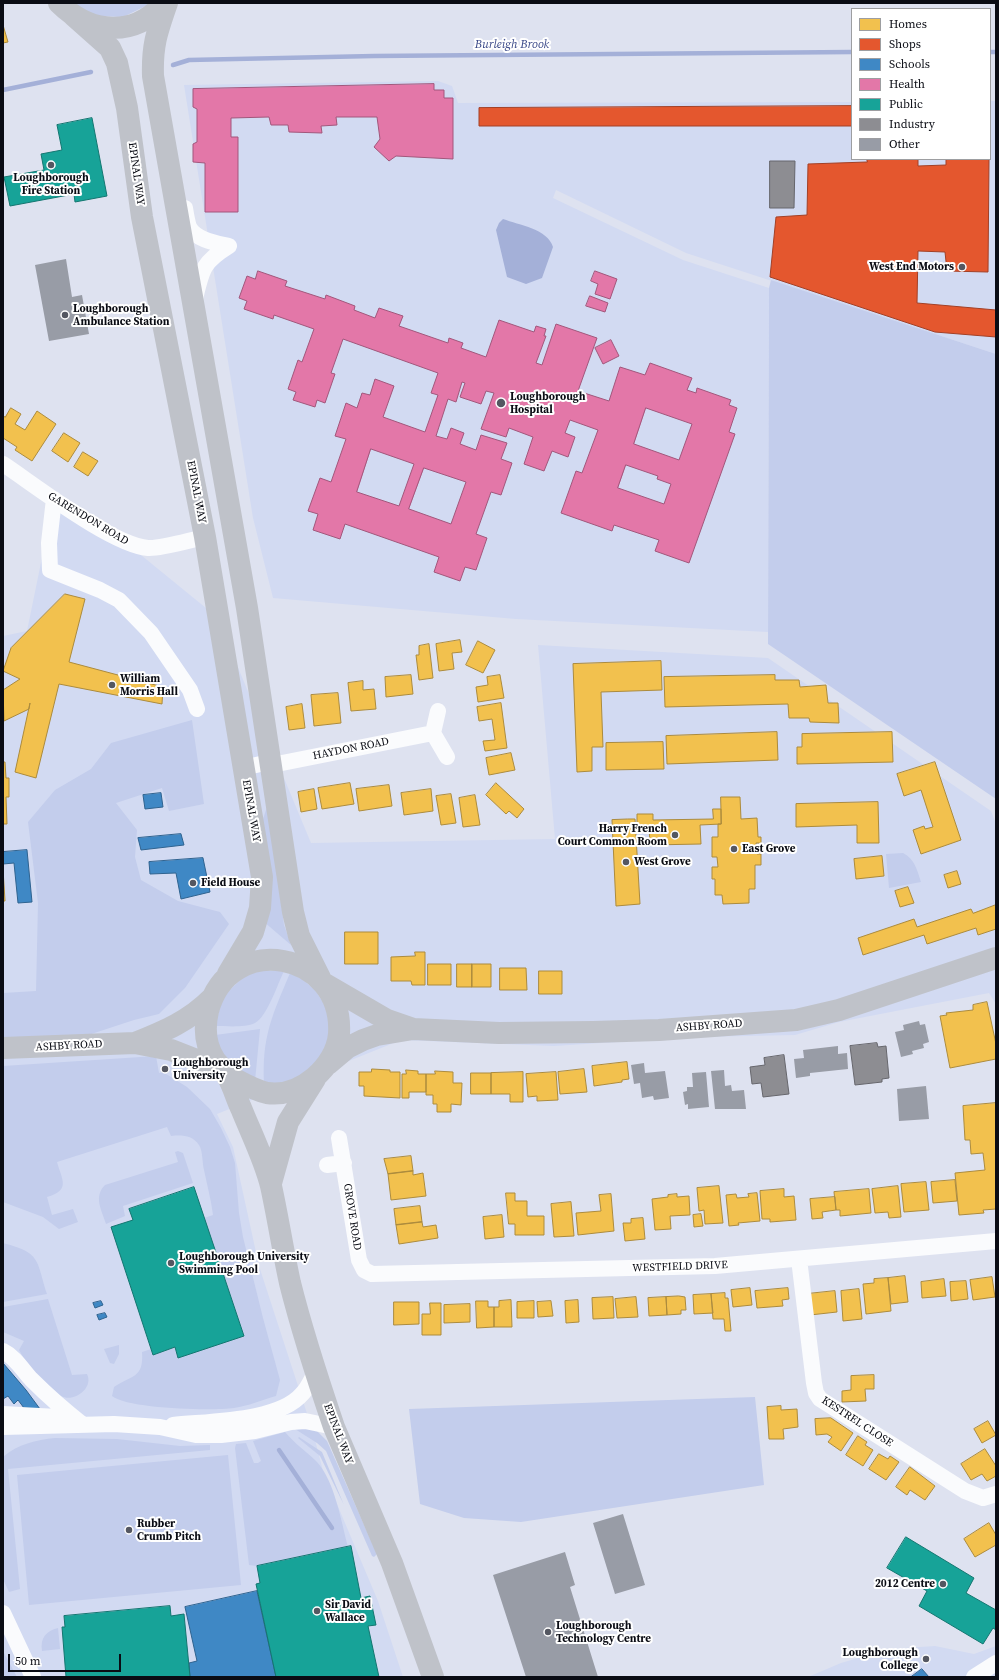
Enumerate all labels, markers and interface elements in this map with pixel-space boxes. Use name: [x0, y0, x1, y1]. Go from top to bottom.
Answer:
legend: [851, 8, 991, 160]
text: Homes: [889, 16, 927, 32]
text: Shops: [889, 36, 921, 52]
water label: Burleigh Brook: [475, 38, 549, 52]
text: Schools: [889, 56, 930, 72]
text: Health: [889, 76, 925, 92]
text: Public: [889, 96, 923, 112]
text: Industry: [889, 116, 935, 132]
text: Other: [889, 136, 920, 152]
street label: EPINAL WAY: [125, 142, 147, 206]
marker: Loughborough Fire Station: [46, 160, 56, 170]
place label: Loughborough Fire Station: [13, 171, 89, 197]
place label: West End Motors: [869, 260, 954, 274]
marker: West End Motors: [957, 262, 967, 272]
place label: Loughborough Ambulance Station: [73, 302, 169, 328]
marker: Loughborough Ambulance Station: [60, 310, 70, 320]
place label: Loughborough Hospital: [510, 390, 586, 416]
marker: Loughborough Hospital: [495, 397, 507, 409]
street label: EPINAL WAY: [183, 459, 209, 525]
street label: GARENDON ROAD: [45, 490, 131, 548]
place label: William Morris Hall: [120, 672, 178, 698]
marker: William Morris Hall: [107, 680, 117, 690]
street label: HAYDON ROAD: [312, 735, 390, 763]
street label: EPINAL WAY: [239, 778, 263, 844]
place label: Harry French Court Common Room: [558, 822, 667, 848]
marker: Harry French Court Common Room: [670, 830, 680, 840]
place label: East Grove: [742, 842, 795, 856]
marker: East Grove: [729, 844, 739, 854]
place label: West Grove: [634, 855, 691, 869]
marker: West Grove: [621, 857, 631, 867]
place label: Field House: [201, 876, 260, 890]
marker: Field House: [188, 878, 198, 888]
street label: ASHBY ROAD: [675, 1017, 743, 1035]
street label: ASHBY ROAD: [35, 1038, 103, 1054]
place label: Loughborough University: [173, 1056, 249, 1082]
marker: Loughborough University: [160, 1064, 170, 1074]
street label: GROVE ROAD: [340, 1183, 364, 1251]
place label: Loughborough University Swimming Pool: [179, 1250, 309, 1276]
marker: Loughborough University Swimming Pool: [166, 1258, 176, 1268]
street label: WESTFIELD DRIVE: [632, 1259, 728, 1275]
street label: KESTREL CLOSE: [819, 1394, 895, 1450]
street label: EPINAL WAY: [320, 1402, 356, 1466]
place label: Rubber Crumb Pitch: [137, 1517, 201, 1543]
marker: Rubber Crumb Pitch: [124, 1525, 134, 1535]
place label: 2012 Centre: [875, 1577, 935, 1591]
marker: 2012 Centre: [938, 1579, 948, 1589]
place label: Sir David Wallace: [325, 1598, 371, 1624]
marker: Sir David Wallace: [312, 1606, 322, 1616]
place label: Loughborough Technology Centre: [556, 1619, 651, 1645]
marker: Loughborough Technology Centre: [543, 1627, 553, 1637]
scale bar: [10, 1646, 123, 1672]
place label: Loughborough College: [842, 1646, 918, 1672]
text: 50 m: [15, 1653, 41, 1669]
marker: Loughborough College: [921, 1654, 931, 1664]

